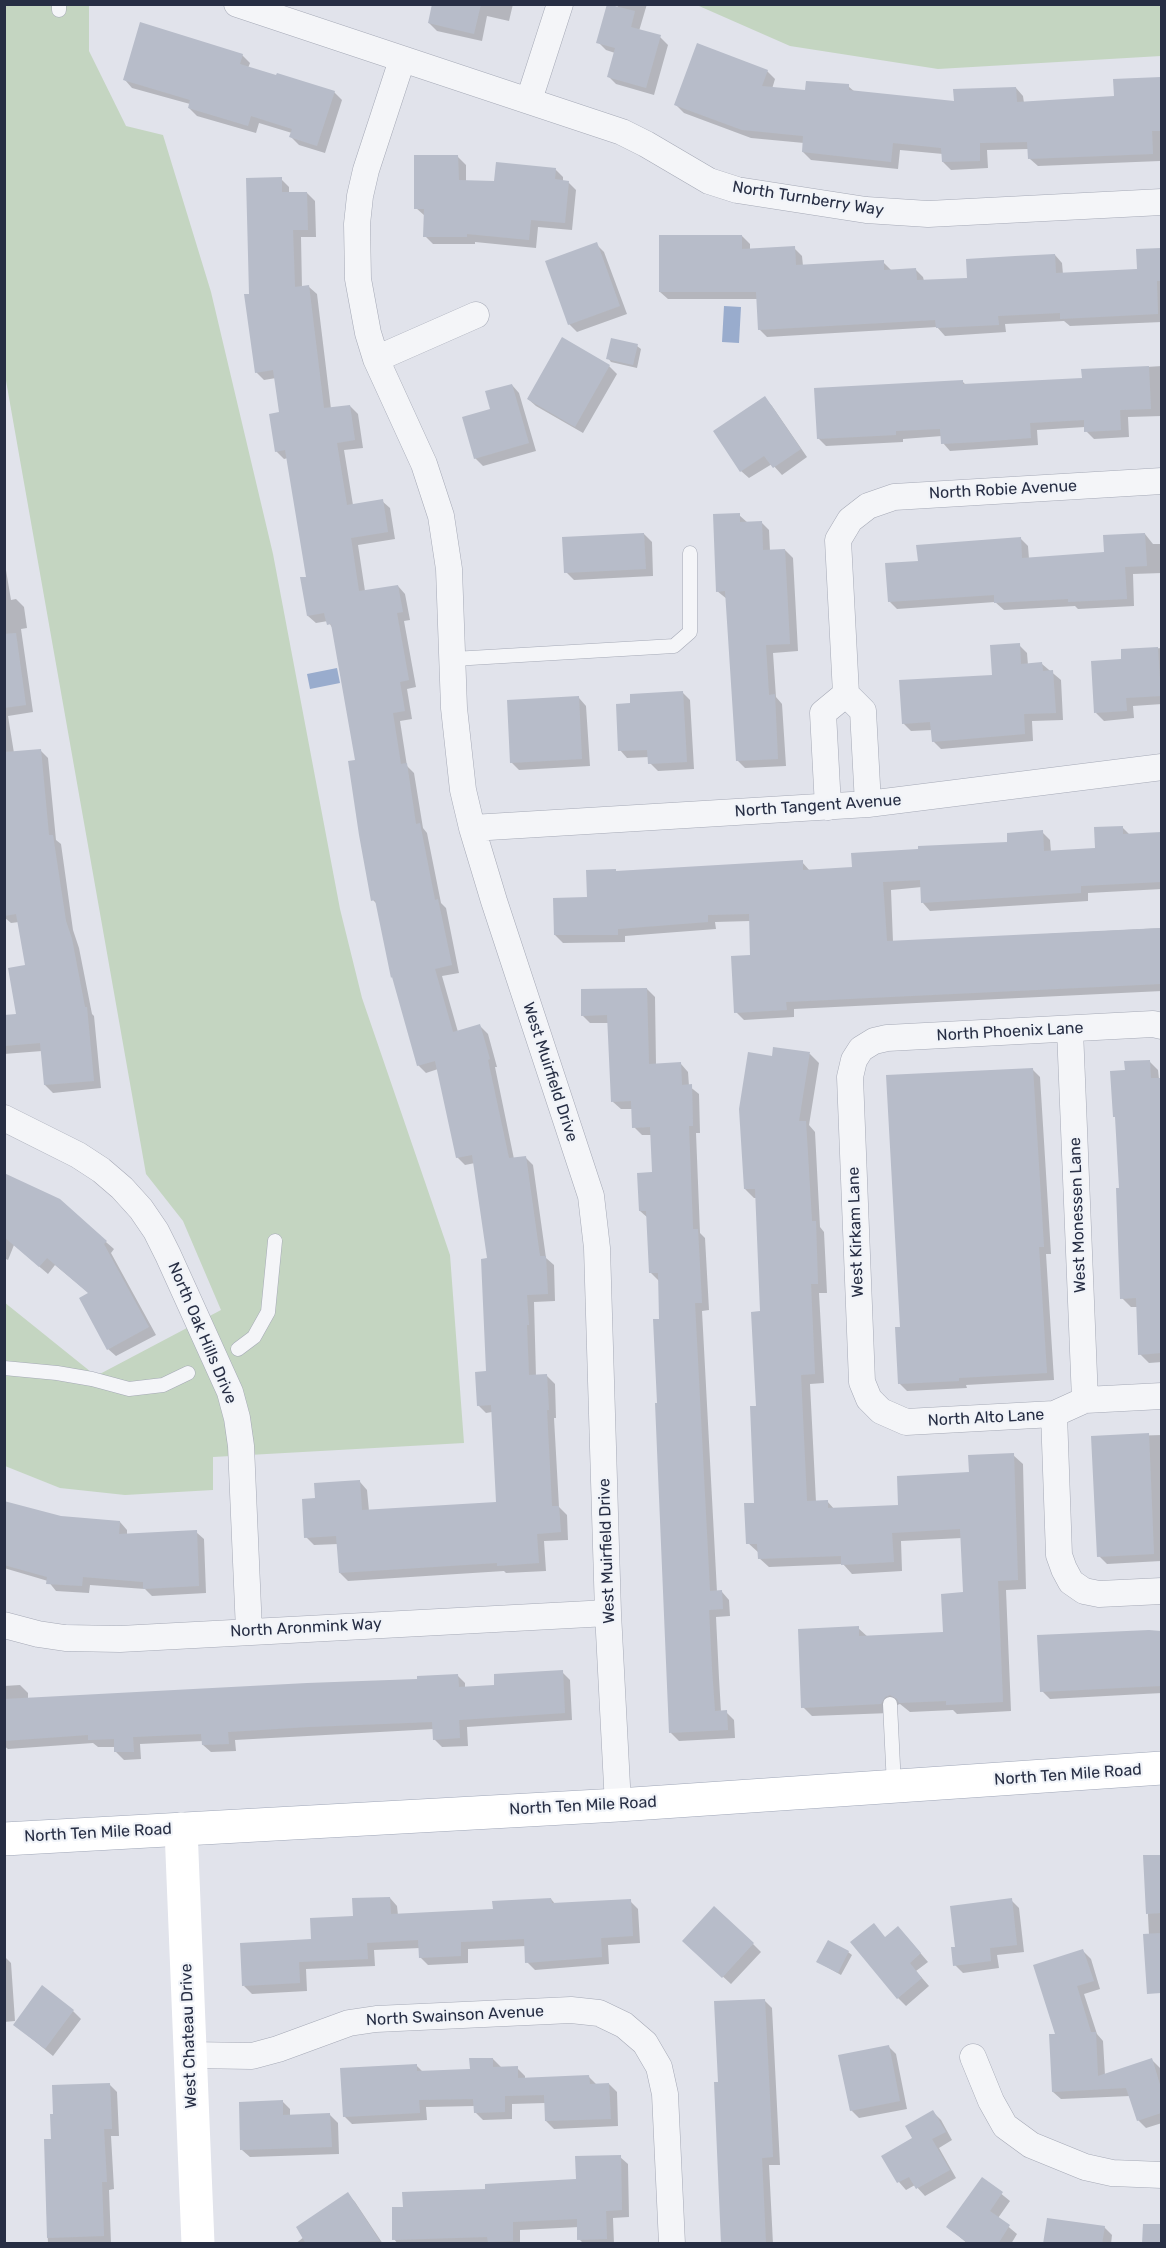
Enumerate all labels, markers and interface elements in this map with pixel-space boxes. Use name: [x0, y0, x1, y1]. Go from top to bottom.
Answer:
street label: North Turnberry Way: [731, 178, 885, 220]
street label: North Robie Avenue: [929, 477, 1077, 503]
street label: North Tangent Avenue: [734, 791, 902, 821]
street label: West Muirfield Drive: [518, 1000, 582, 1144]
street label: North Phoenix Lane: [936, 1019, 1084, 1045]
street label: West Monessen Lane: [1066, 1137, 1090, 1293]
street label: West Kirkam Lane: [844, 1166, 868, 1298]
street label: North Oak Hills Drive: [164, 1259, 240, 1407]
street label: North Alto Lane: [927, 1405, 1045, 1431]
street label: West Muirfield Drive: [595, 1478, 619, 1624]
street label: North Aronmink Way: [230, 1614, 382, 1642]
street label: North Ten Mile Road: [994, 1760, 1142, 1790]
street label: North Ten Mile Road: [509, 1793, 657, 1819]
street label: North Ten Mile Road: [24, 1820, 172, 1846]
street label: West Chateau Drive: [177, 1963, 201, 2109]
street label: North Swainson Avenue: [365, 2002, 545, 2030]

